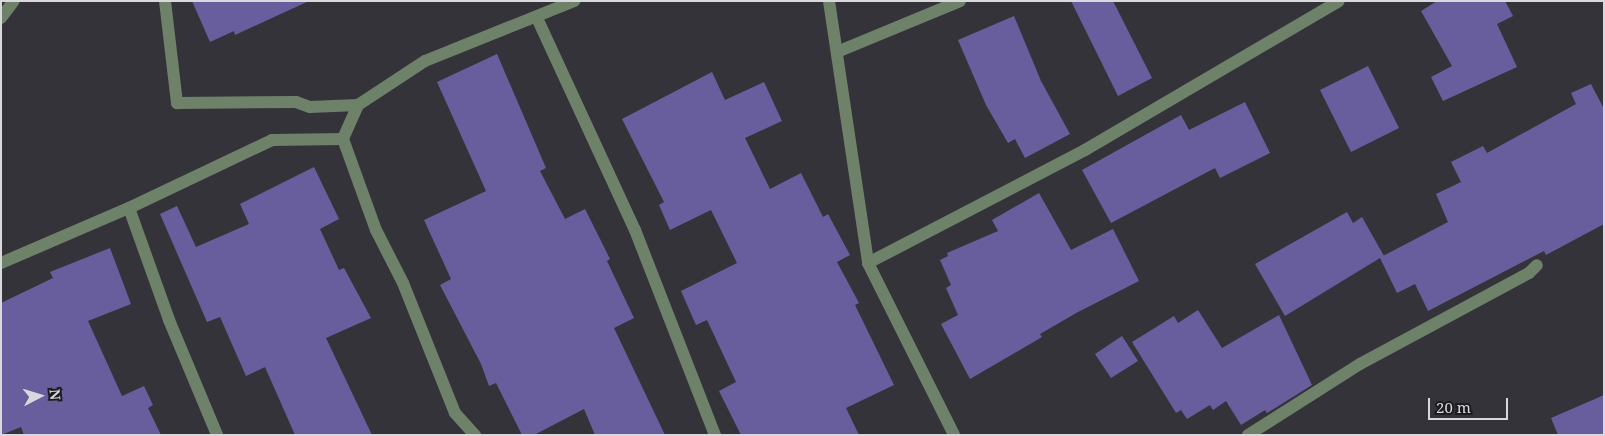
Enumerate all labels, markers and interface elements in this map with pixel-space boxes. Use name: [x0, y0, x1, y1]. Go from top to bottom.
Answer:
north arrow: [15, 371, 65, 421]
text: N: [45, 388, 65, 401]
scale bar: [1430, 388, 1510, 420]
text: 20 m: [1436, 397, 1471, 417]

